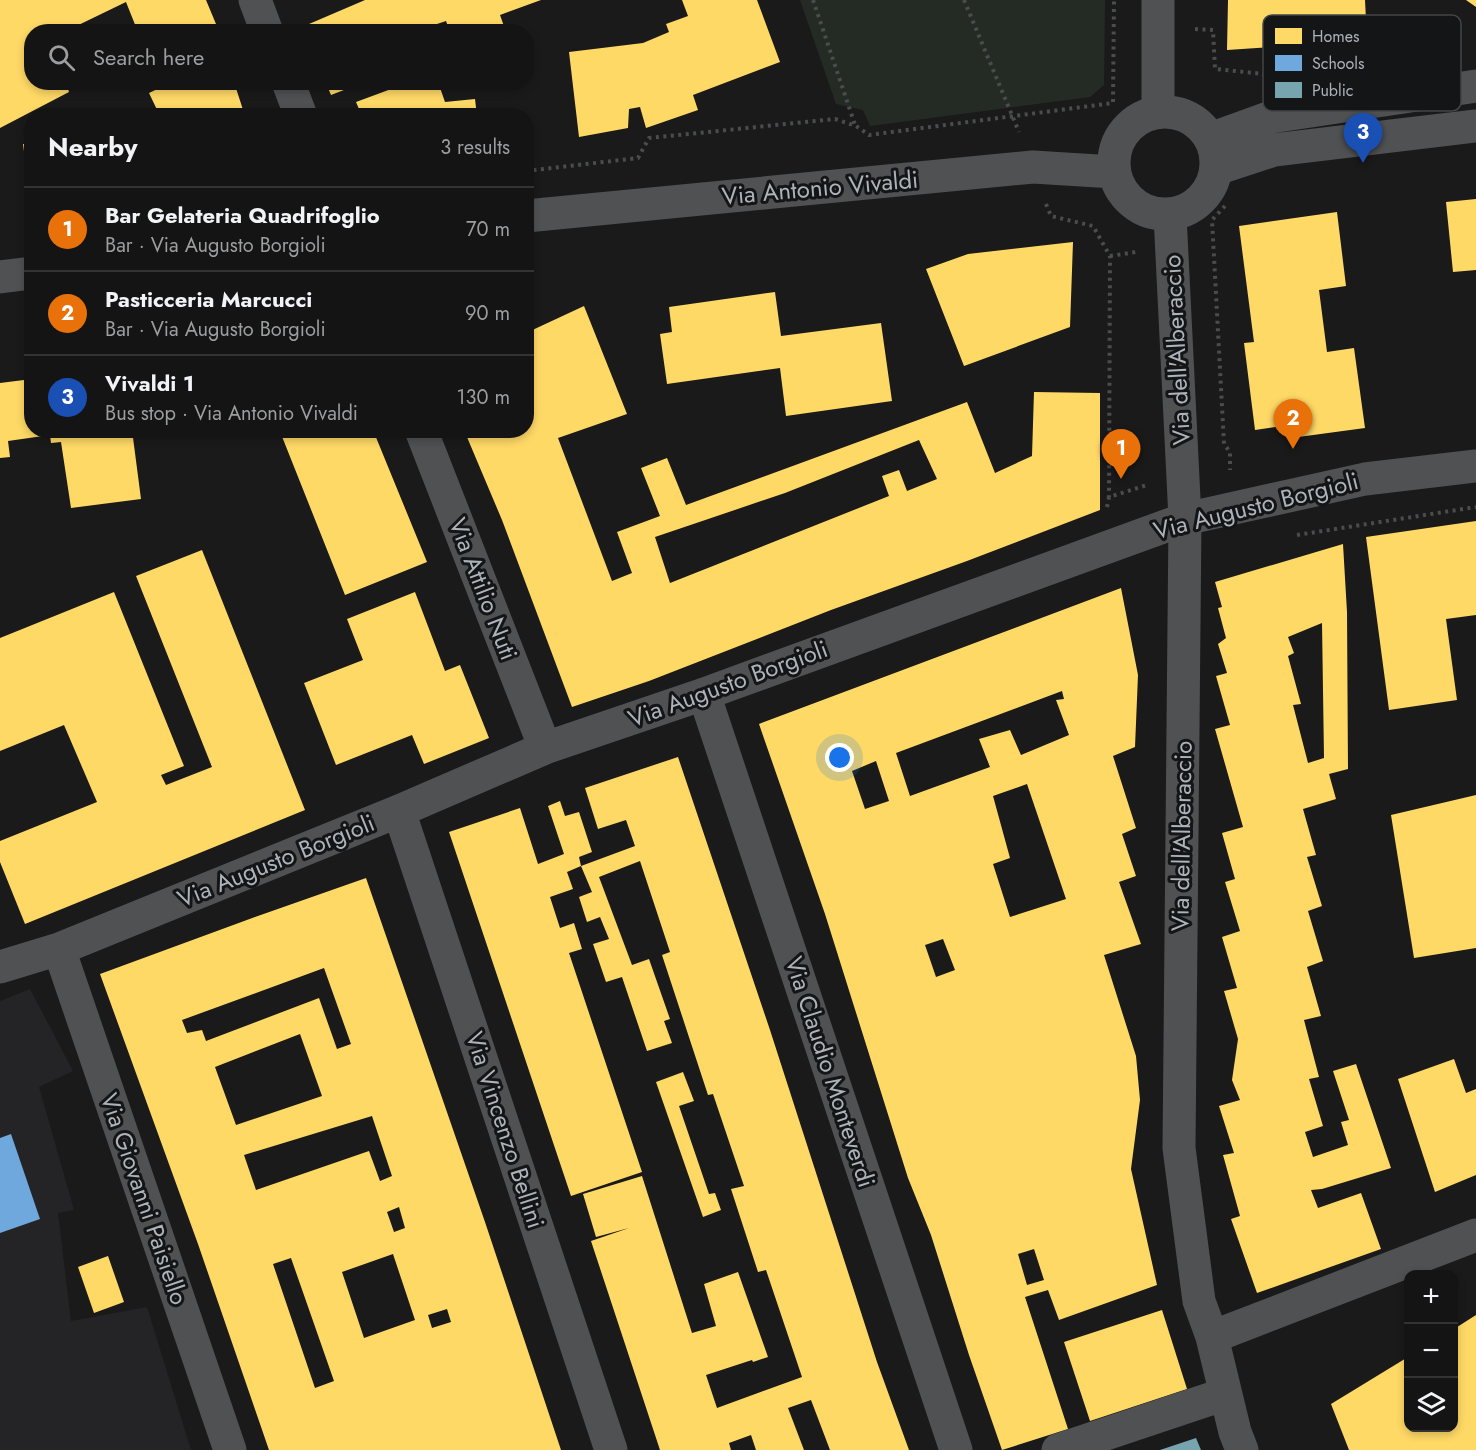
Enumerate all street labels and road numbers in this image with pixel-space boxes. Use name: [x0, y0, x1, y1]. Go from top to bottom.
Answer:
street label: Via Antonio Vivaldi: [720, 161, 920, 214]
street label: Via dell'Alberaccio: [1154, 254, 1199, 446]
street label: Via Augusto Borgioli: [1150, 463, 1362, 548]
street label: Via Attilio Nuti: [440, 513, 527, 665]
street label: Via Augusto Borgioli: [623, 631, 832, 736]
street label: Via dell'Alberaccio: [1162, 740, 1201, 932]
street label: Via Augusto Borgioli: [172, 805, 380, 916]
street label: Via Claudio Monteverdi: [777, 952, 884, 1192]
street label: Via Vincenzo Bellini: [457, 1027, 554, 1233]
street label: Via Giovanni Paisiello: [92, 1088, 197, 1309]

